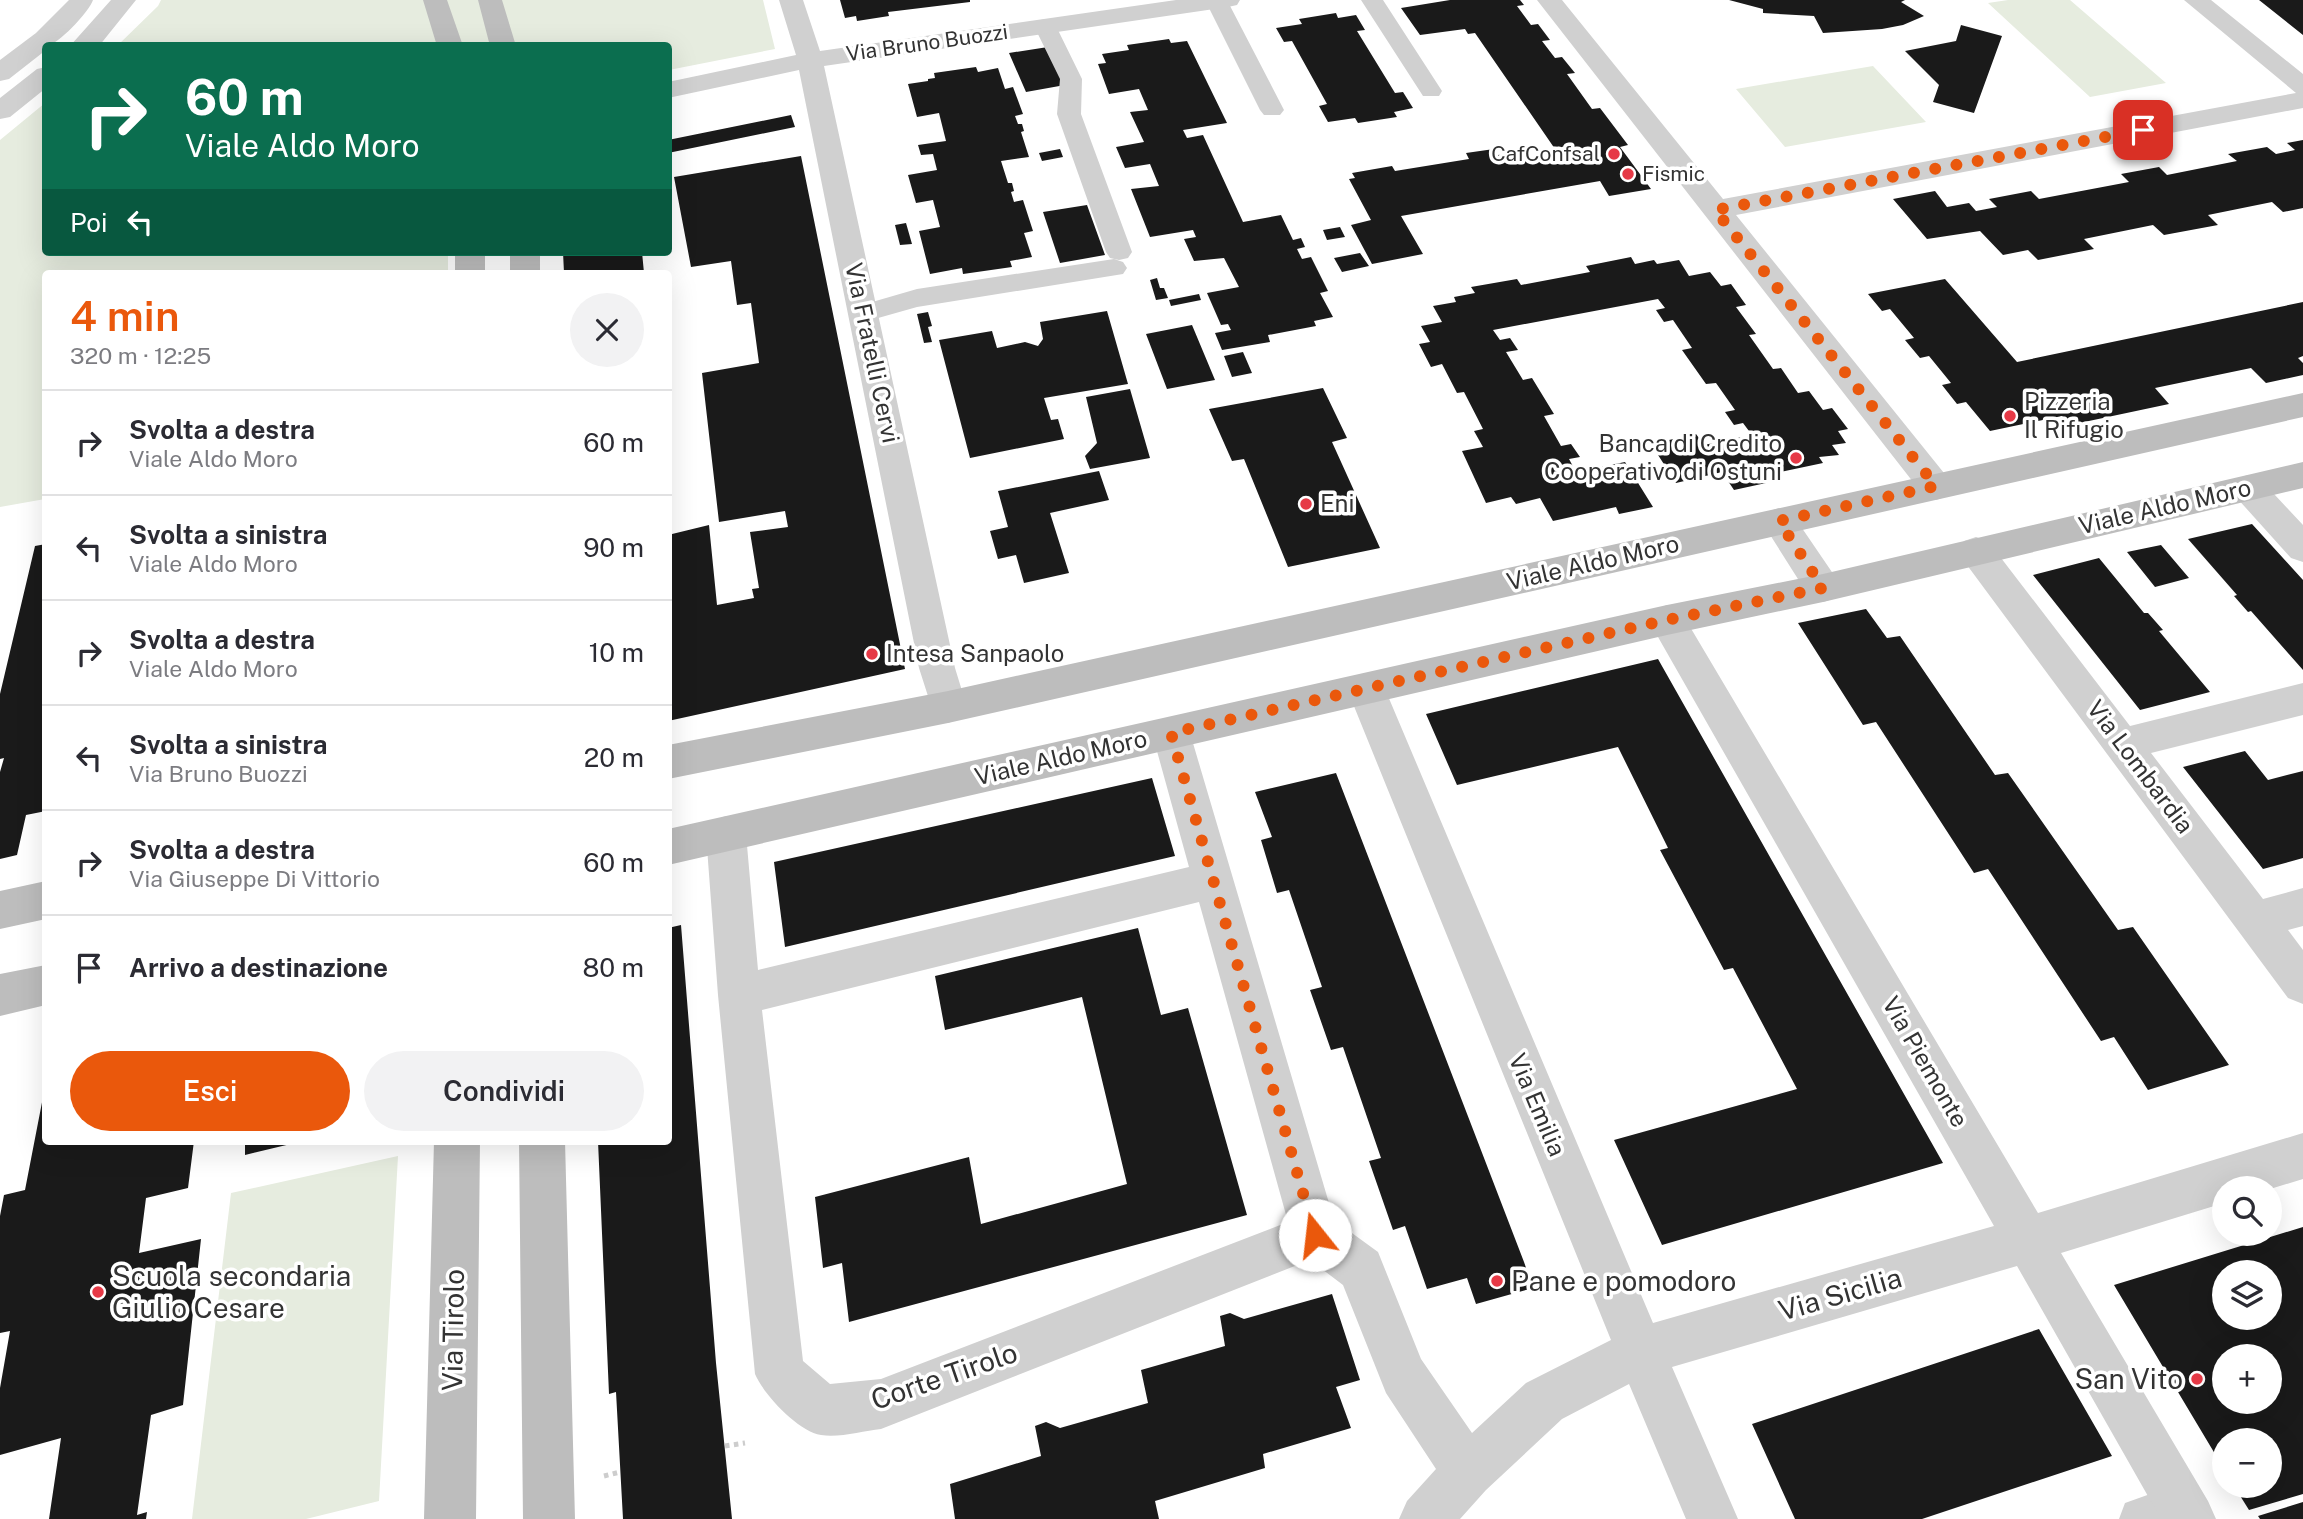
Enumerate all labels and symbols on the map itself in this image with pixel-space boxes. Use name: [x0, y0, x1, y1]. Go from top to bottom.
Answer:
street label: Via Bruno Buozzi: [844, 19, 1009, 66]
pin: [2113, 100, 2173, 160]
place label: CafConfsal: [1491, 141, 1600, 166]
marker: CafConfsal: [1606, 146, 1622, 162]
place label: Fismic: [1642, 161, 1705, 186]
marker: Fismic: [1620, 166, 1636, 182]
street label: Via Fratelli Cervi: [840, 260, 906, 445]
place label: Pizzeria Il Rifugio: [2024, 387, 2124, 443]
marker: Pizzeria Il Rifugio: [2002, 408, 2018, 424]
place label: Banca di Credito Cooperativo di Ostuni: [1544, 429, 1782, 485]
marker: Banca di Credito Cooperativo di Ostuni: [1788, 450, 1804, 466]
street label: Viale Aldo Moro: [2076, 473, 2254, 539]
place label: Eni: [1320, 489, 1354, 517]
marker: Eni: [1298, 496, 1314, 512]
street label: Viale Aldo Moro: [1504, 529, 1682, 595]
place label: Intesa Sanpaolo: [886, 639, 1064, 667]
marker: Intesa Sanpaolo: [864, 646, 880, 662]
street label: Via Lombardia: [2082, 694, 2200, 838]
street label: Viale Aldo Moro: [972, 724, 1150, 790]
street label: Via Piemonte: [1877, 991, 1975, 1132]
street label: Via Emilia: [1504, 1049, 1572, 1160]
position arrow: [1278, 1198, 1352, 1272]
place label: Scuola secondaria Giulio Cesare: [112, 1259, 351, 1324]
street label: Via Sicilia: [1774, 1260, 1905, 1327]
place label: Pane e pomodoro: [1511, 1264, 1736, 1297]
street label: Via Tirolo: [435, 1269, 470, 1391]
marker: Pane e pomodoro: [1489, 1273, 1505, 1289]
marker: Scuola secondaria Giulio Cesare: [90, 1284, 106, 1300]
street label: Corte Tirolo: [866, 1335, 1021, 1416]
place label: San Vito: [2074, 1362, 2183, 1395]
marker: San Vito: [2189, 1371, 2205, 1387]

